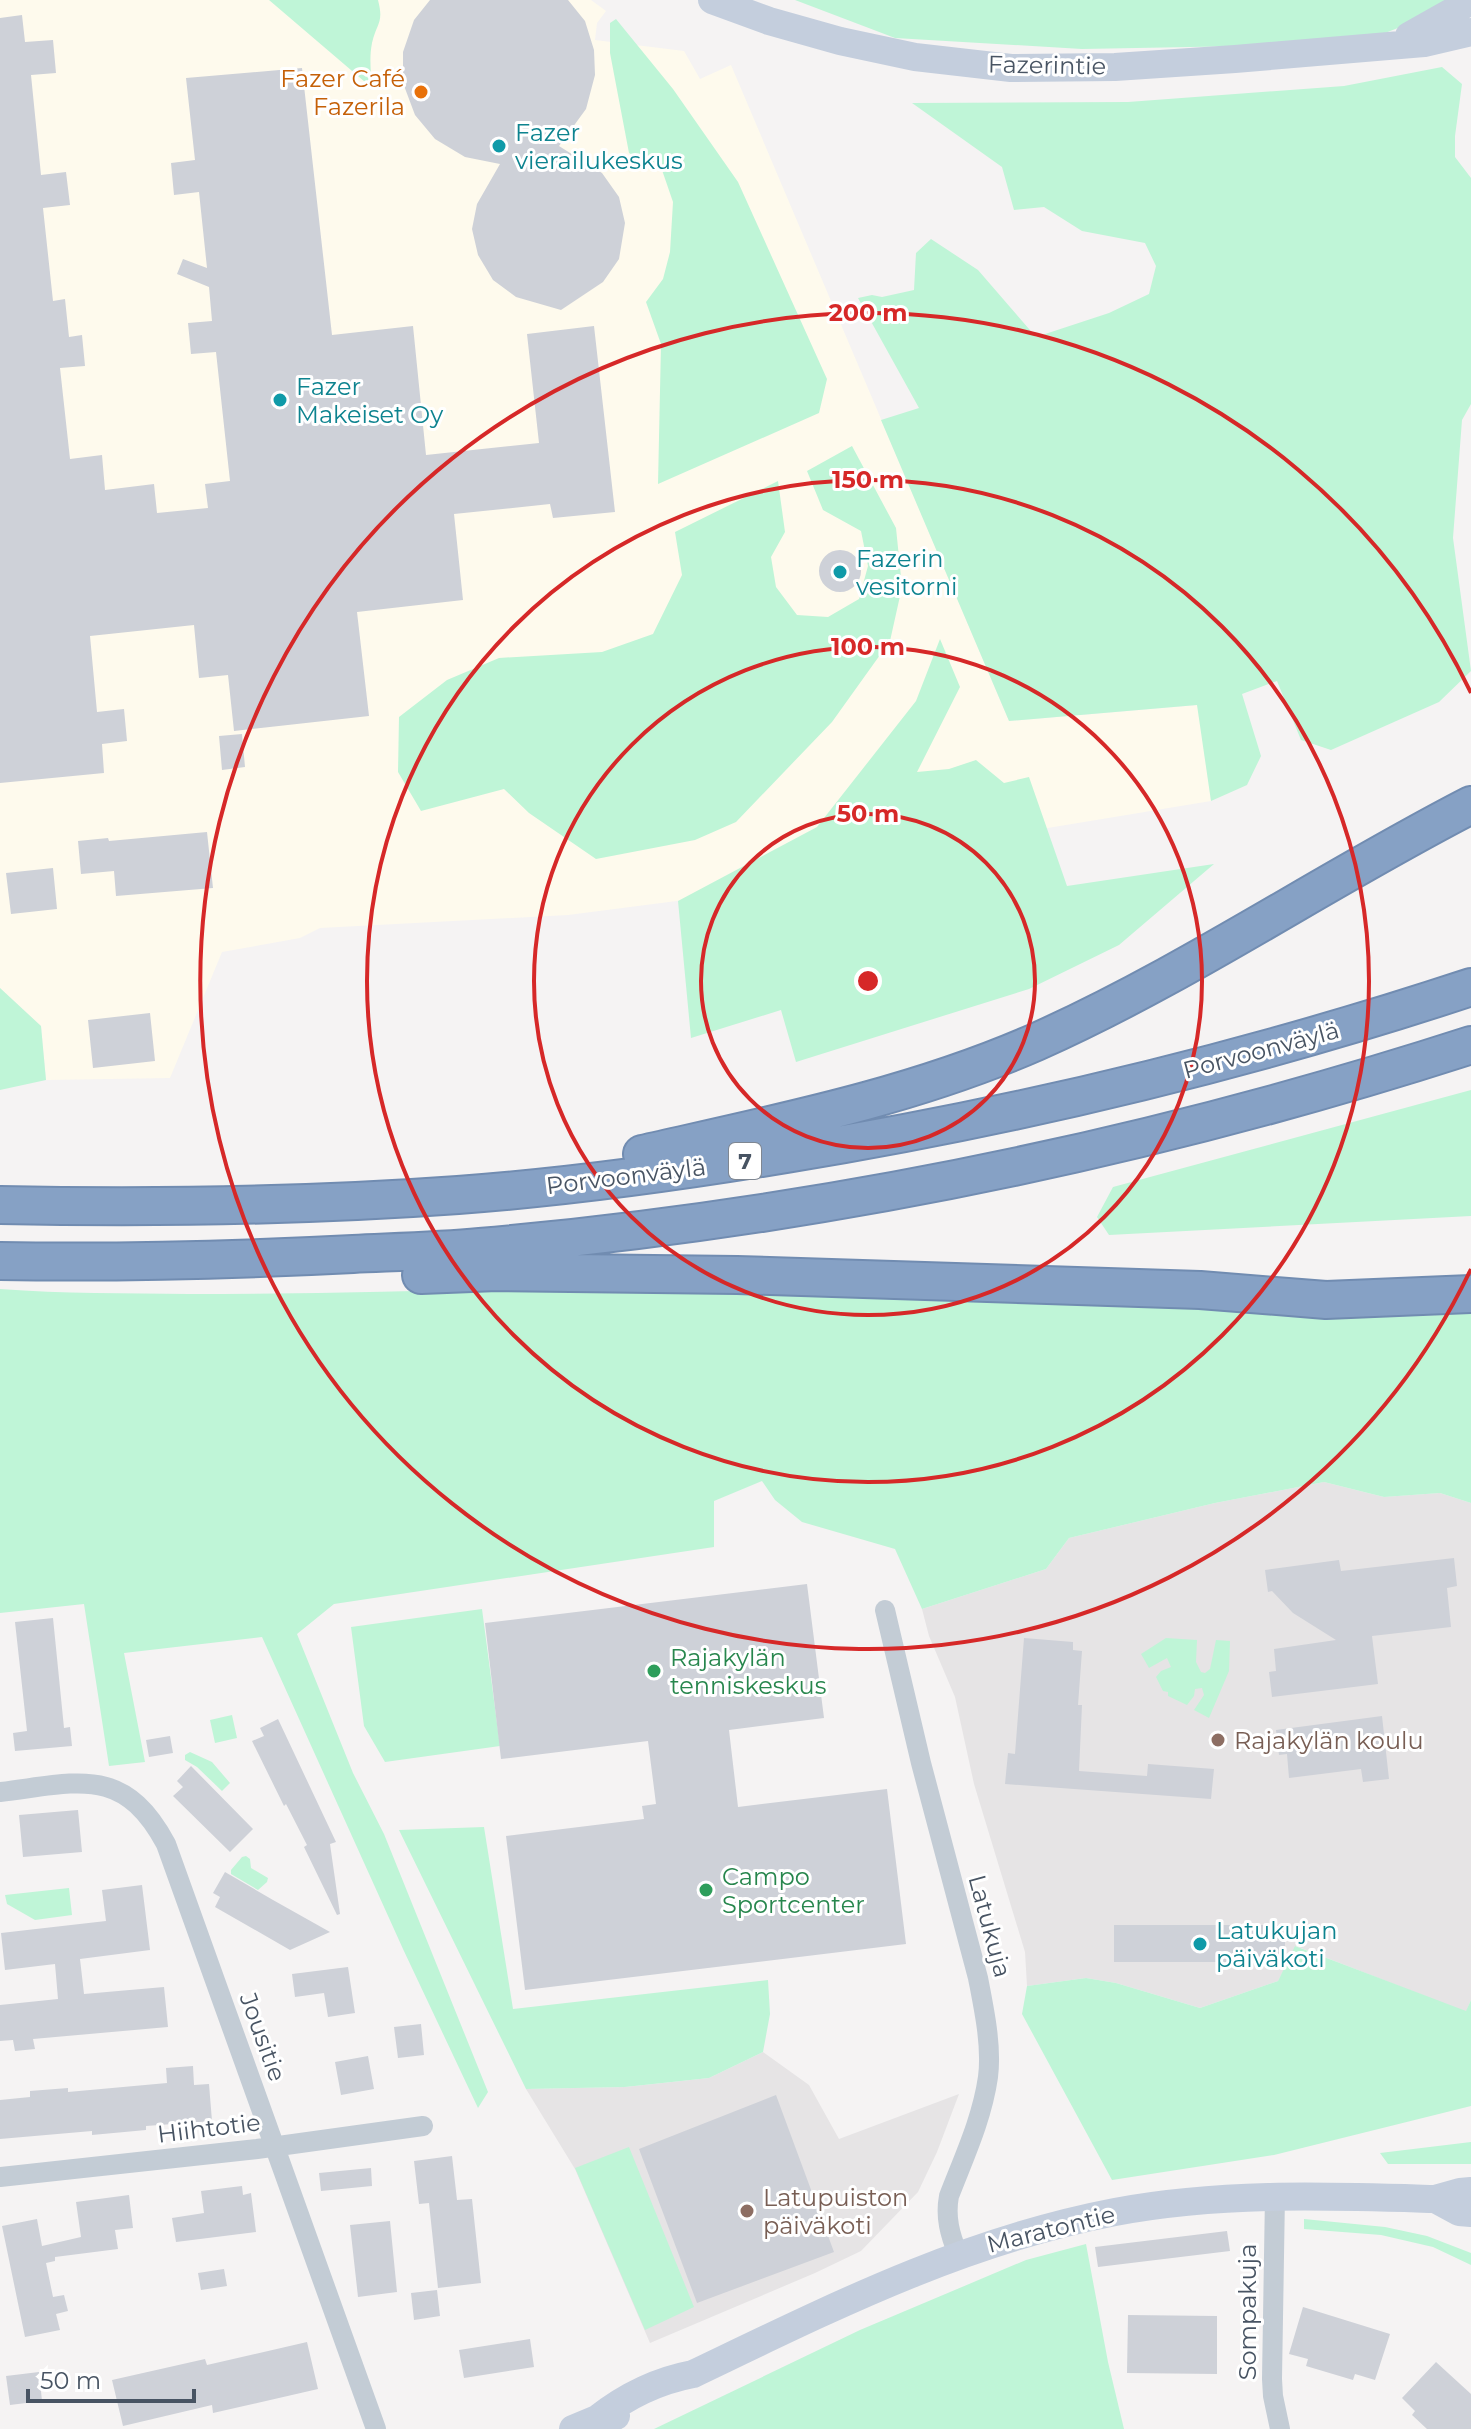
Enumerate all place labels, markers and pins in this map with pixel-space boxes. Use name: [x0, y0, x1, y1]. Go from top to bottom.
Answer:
place label: Fazer Café Fazerila: [280, 64, 405, 121]
marker: Fazer Café Fazerila: [412, 83, 430, 101]
place label: Fazer vierailukeskus: [515, 118, 683, 175]
marker: Fazer vierailukeskus: [490, 137, 508, 155]
place label: Fazer Makeiset Oy: [296, 372, 443, 429]
marker: Fazer Makeiset Oy: [271, 391, 289, 409]
place label: Fazerin vesitorni: [856, 544, 958, 601]
marker: Fazerin vesitorni: [831, 563, 849, 581]
centre of rings: [854, 967, 882, 995]
place label: Rajakylän tenniskeskus: [670, 1643, 826, 1700]
marker: Rajakylän tenniskeskus: [645, 1662, 663, 1680]
place label: Rajakylän koulu: [1234, 1726, 1424, 1755]
marker: Rajakylän koulu: [1209, 1731, 1227, 1749]
place label: Campo Sportcenter: [722, 1862, 865, 1919]
marker: Campo Sportcenter: [697, 1881, 715, 1899]
place label: Latukujan päiväkoti: [1216, 1916, 1337, 1973]
marker: Latukujan päiväkoti: [1191, 1935, 1209, 1953]
place label: Latupuiston päiväkoti: [763, 2183, 908, 2240]
marker: Latupuiston päiväkoti: [738, 2202, 756, 2220]

